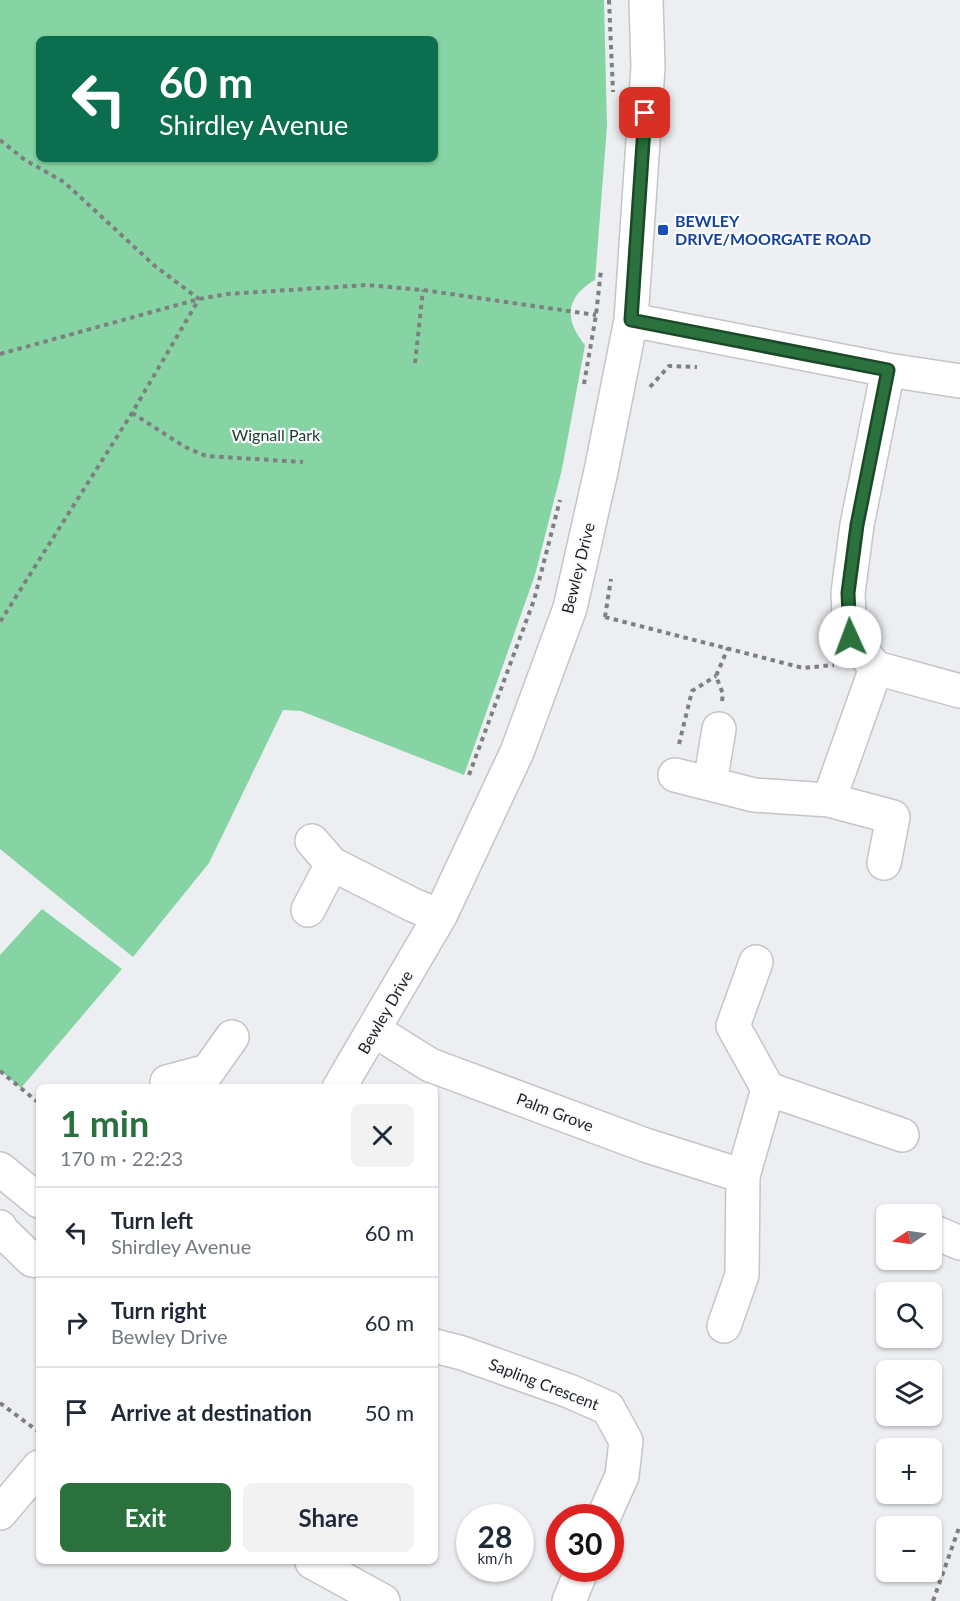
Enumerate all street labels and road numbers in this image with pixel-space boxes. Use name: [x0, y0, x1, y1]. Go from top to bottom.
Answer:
street label: Bewley Drive: [557, 520, 598, 615]
street label: Bewley Drive: [353, 967, 416, 1057]
street label: Palm Grove: [514, 1088, 596, 1135]
street label: Sapling Crescent: [486, 1354, 602, 1413]

